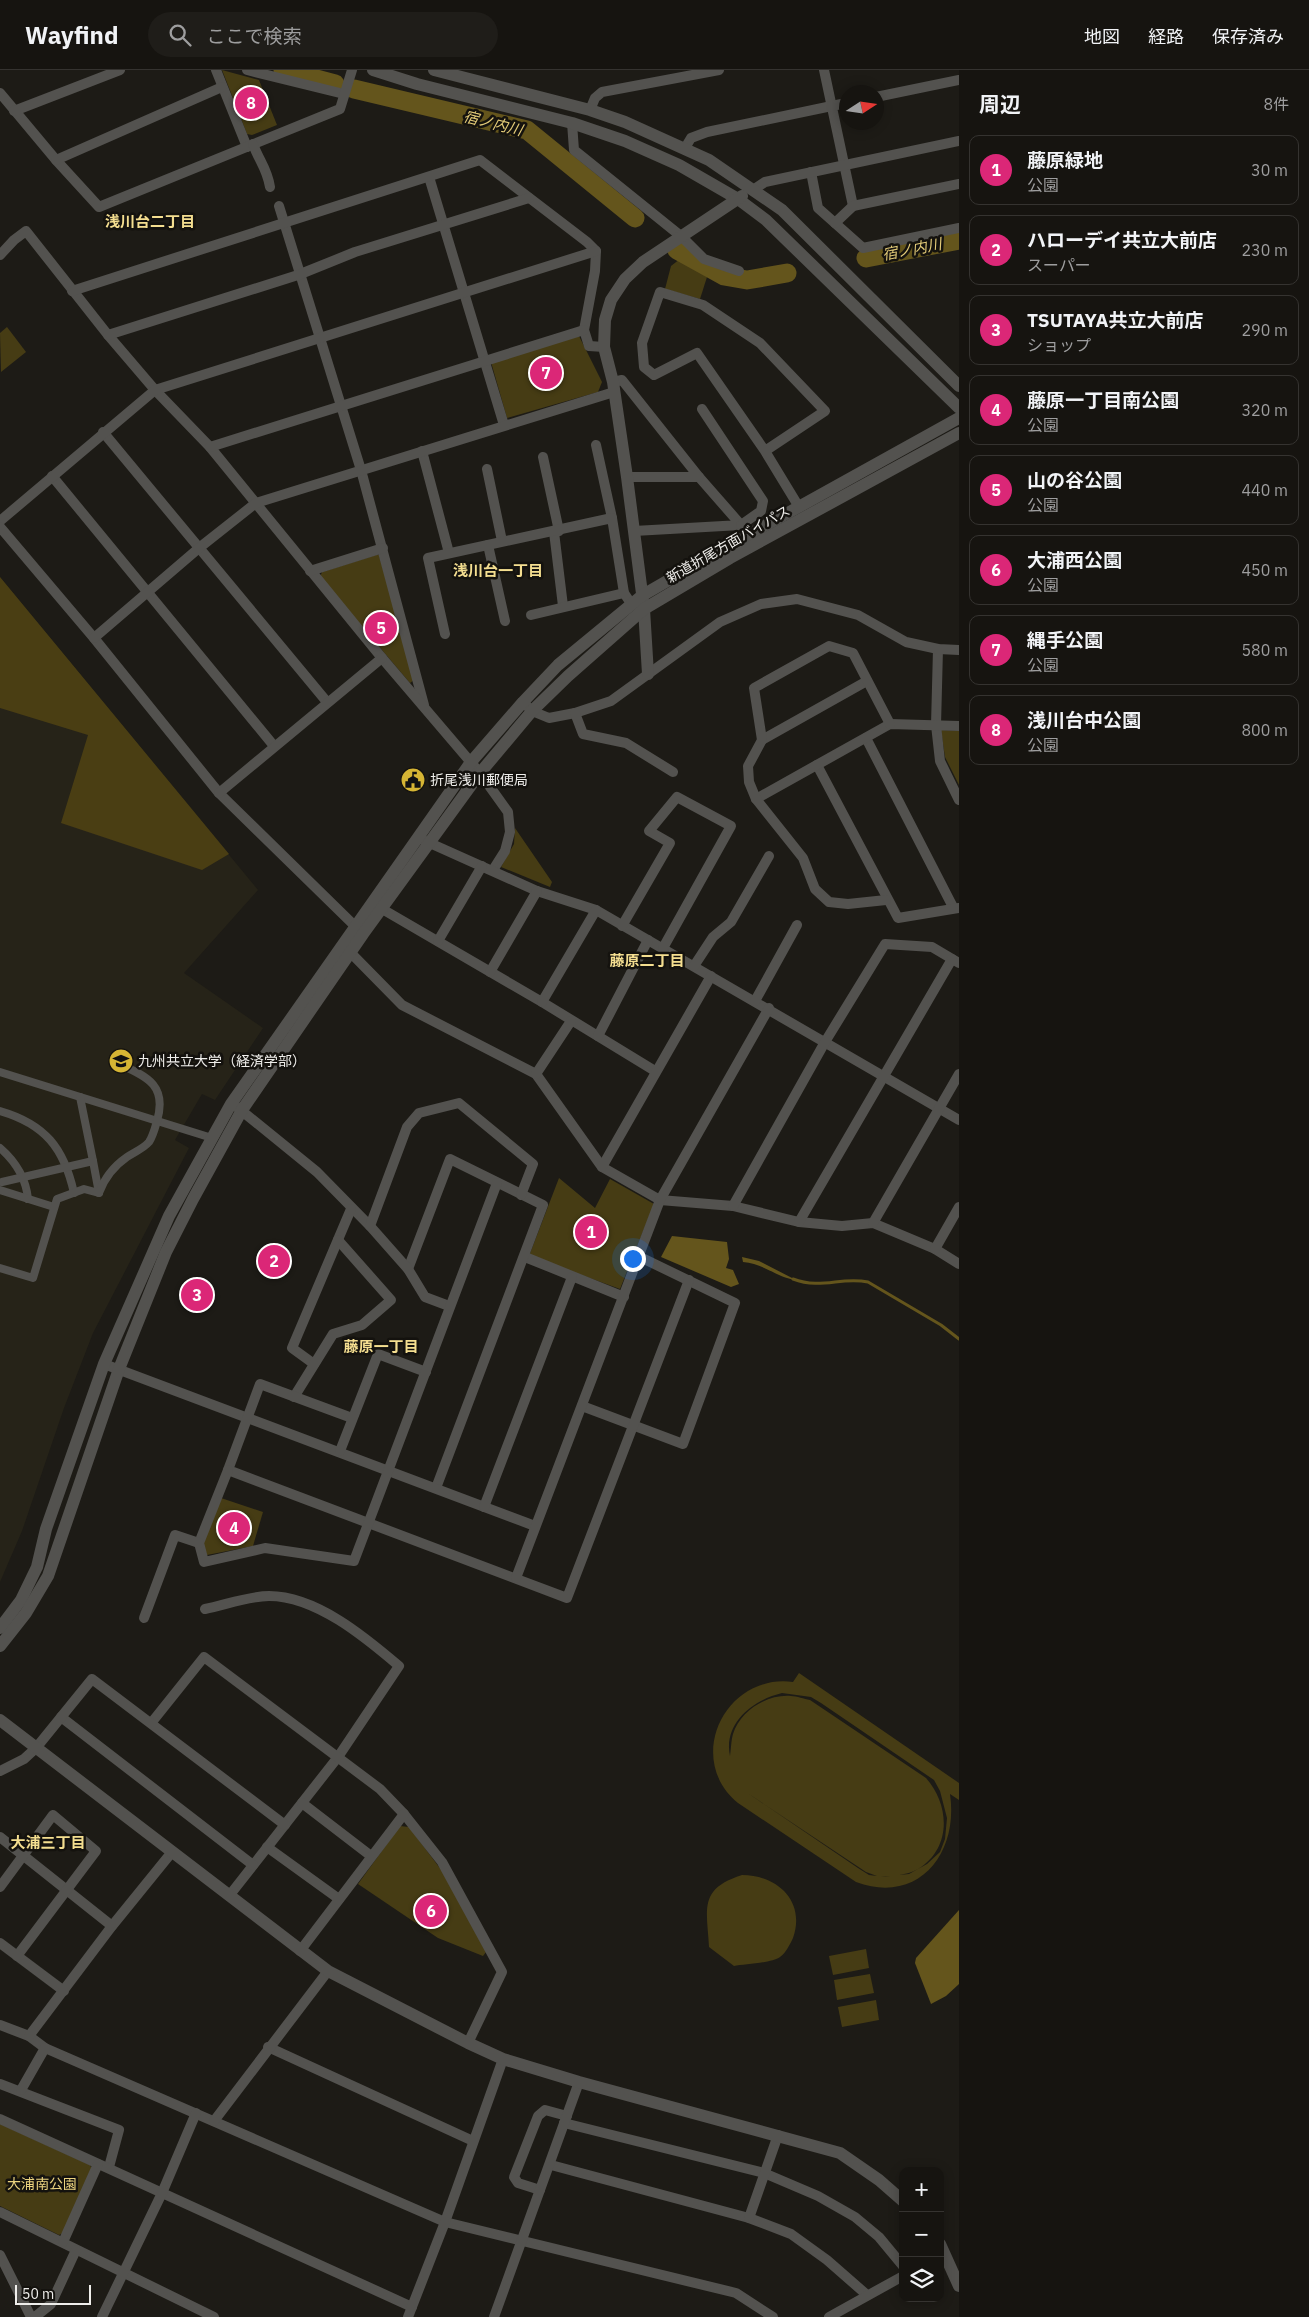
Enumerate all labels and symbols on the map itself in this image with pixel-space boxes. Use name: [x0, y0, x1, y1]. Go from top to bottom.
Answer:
pin: 8: [235, 84, 267, 122]
north arrow: [839, 85, 884, 130]
water label: 宿ノ内川: [462, 107, 526, 140]
district label: 浅川台二丁目: [105, 212, 195, 231]
water label: 宿ノ内川: [881, 234, 945, 264]
pin: 7: [530, 354, 562, 392]
street label: 新道折尾方面バイパス: [663, 501, 793, 587]
district label: 浅川台一丁目: [453, 561, 543, 580]
pin: 5: [365, 609, 397, 647]
public building icon: 折尾浅川郵便局: [400, 767, 426, 793]
place label: 折尾浅川郵便局: [430, 771, 528, 789]
district label: 藤原二丁目: [609, 951, 685, 970]
school or university icon: 九州共立大学（経済学部）: [108, 1048, 134, 1074]
place label: 九州共立大学（経済学部）: [138, 1052, 306, 1070]
pin: 1: [575, 1213, 607, 1251]
pin: 2: [258, 1242, 290, 1280]
your location: [620, 1246, 646, 1272]
pin: 3: [181, 1276, 213, 1314]
district label: 藤原一丁目: [343, 1337, 419, 1356]
pin: 4: [218, 1509, 250, 1547]
district label: 大浦三丁目: [10, 1833, 86, 1852]
pin: 6: [415, 1892, 447, 1930]
park label: 大浦南公園: [7, 2175, 77, 2193]
scale bar: [15, 2282, 91, 2305]

